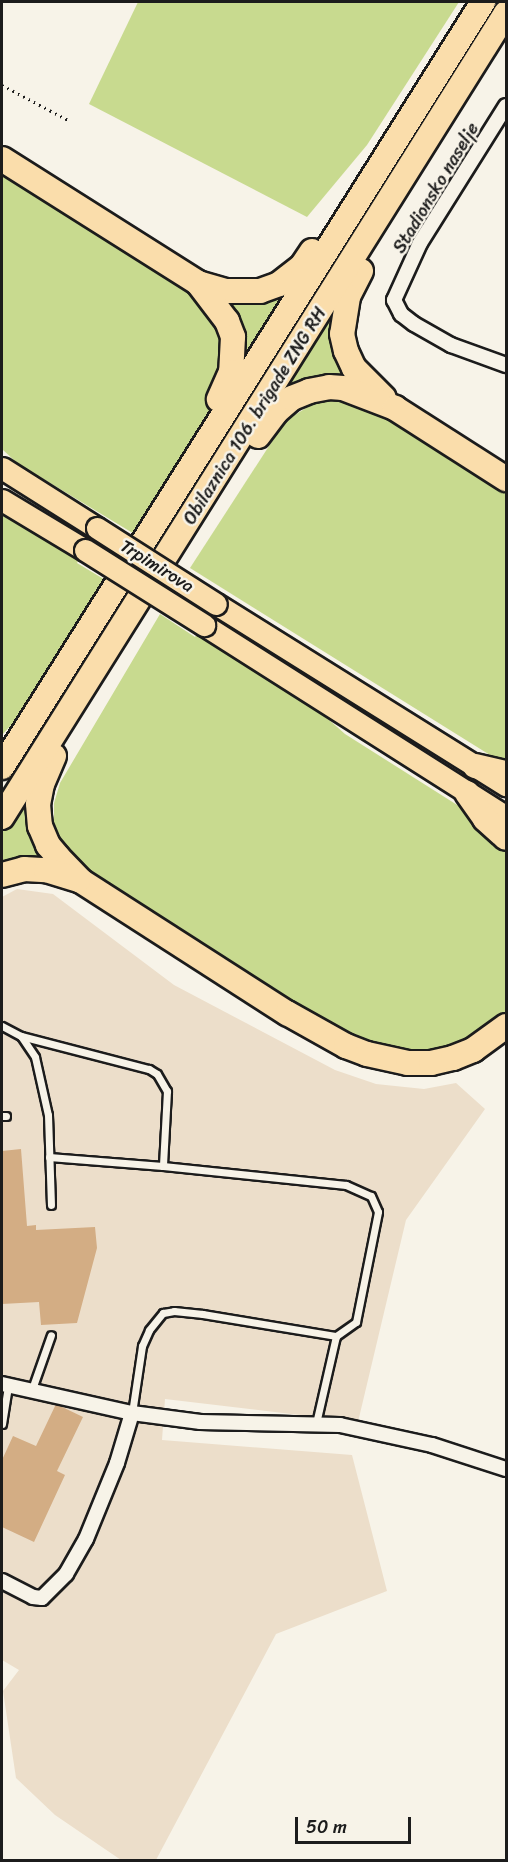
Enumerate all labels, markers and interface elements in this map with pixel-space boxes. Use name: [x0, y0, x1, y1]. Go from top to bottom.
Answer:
street label: Stadionsko naselje: [388, 119, 484, 257]
street label: Obilaznica 106. brigade ZNG RH: [179, 303, 331, 529]
street label: Trpimirova: [116, 535, 198, 597]
scale bar: [298, 1805, 414, 1843]
text: 50 m: [306, 1811, 347, 1843]

